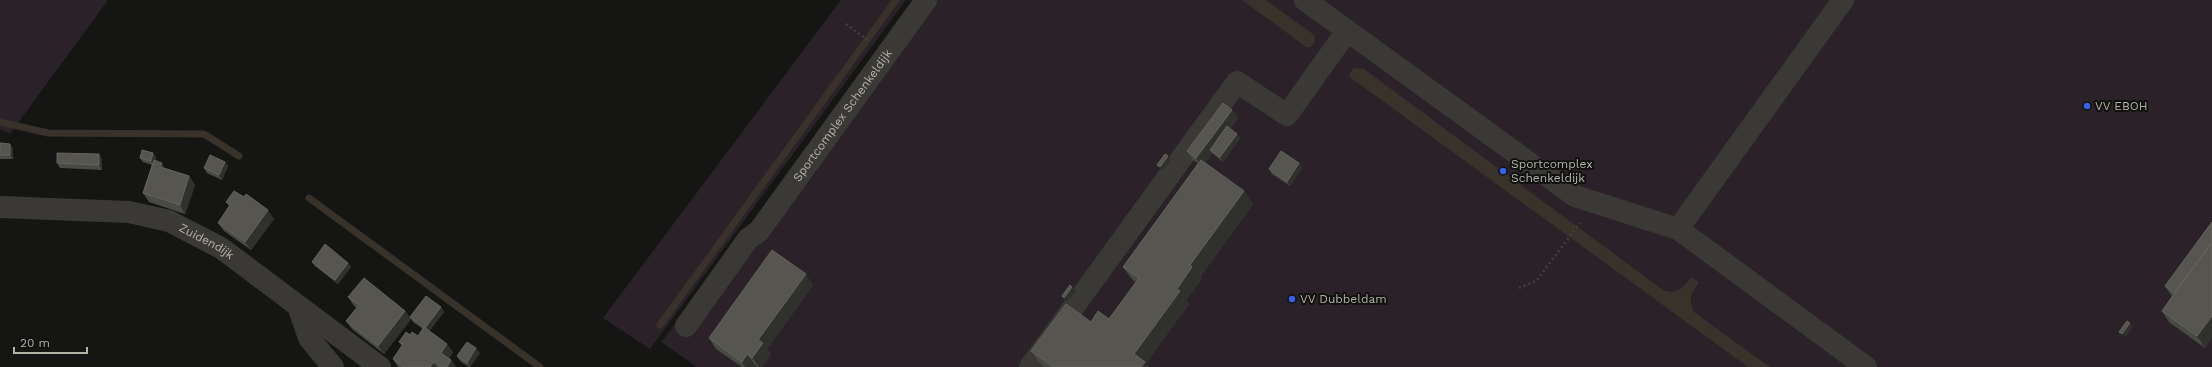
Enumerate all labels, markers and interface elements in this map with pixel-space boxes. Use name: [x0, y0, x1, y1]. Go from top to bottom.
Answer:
street label: Sportcomplex Schenkeldijk: [790, 46, 895, 184]
place label: VV EBOH: [2095, 99, 2148, 113]
marker: VV EBOH: [2082, 101, 2092, 111]
place label: Sportcomplex Schenkeldijk: [1511, 157, 1593, 185]
marker: Sportcomplex Schenkeldijk: [1498, 166, 1508, 176]
street label: Zuidendijk: [177, 221, 237, 262]
place label: VV Dubbeldam: [1300, 292, 1387, 306]
marker: VV Dubbeldam: [1287, 294, 1297, 304]
scale bar: [14, 329, 87, 355]
text: 20 m: [20, 336, 50, 350]

